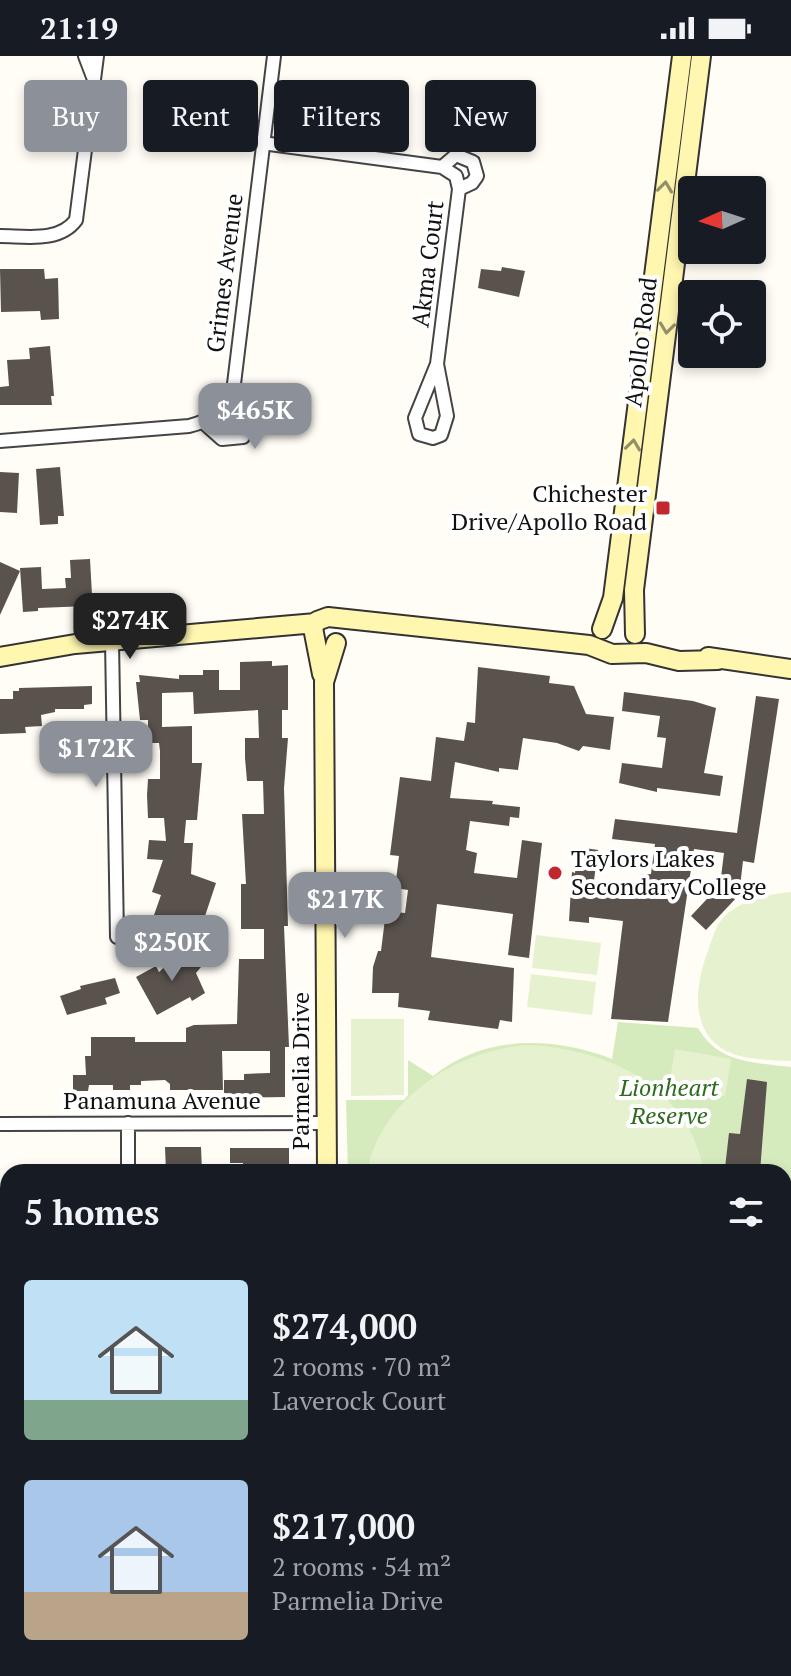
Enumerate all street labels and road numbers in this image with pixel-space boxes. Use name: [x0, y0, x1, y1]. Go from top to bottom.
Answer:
street label: Grimes Avenue: [198, 191, 250, 354]
street label: Akma Court: [403, 199, 451, 329]
street label: Apollo Road: [616, 275, 664, 409]
street label: Parmelia Drive: [284, 992, 316, 1150]
street label: Panamuna Avenue: [63, 1084, 261, 1116]

